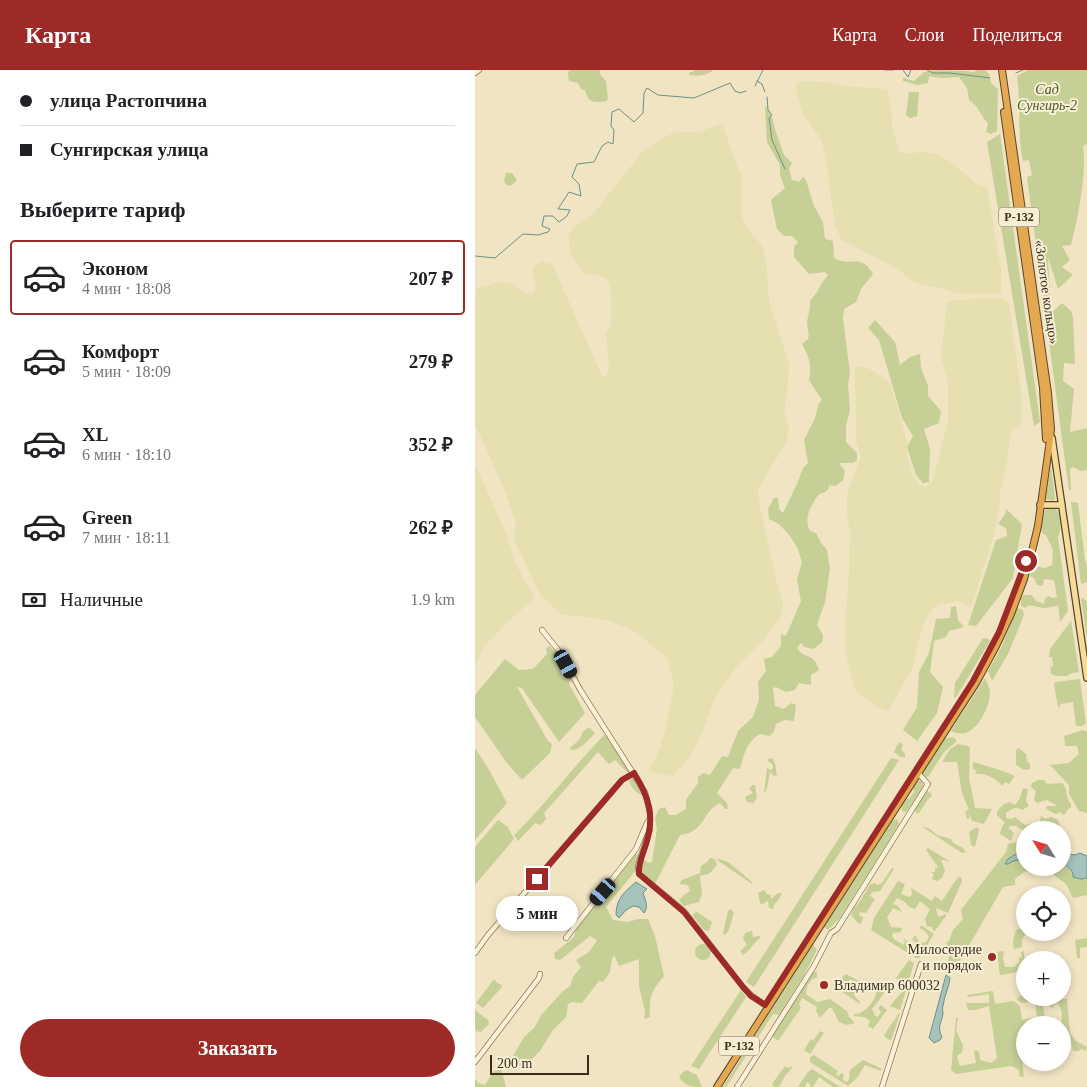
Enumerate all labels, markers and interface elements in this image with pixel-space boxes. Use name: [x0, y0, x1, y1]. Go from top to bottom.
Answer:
text: Карта: [25, 22, 91, 48]
text: Карта: [832, 25, 877, 45]
text: Слои: [905, 25, 944, 45]
text: Поделиться: [972, 25, 1062, 45]
park label: Сад Сунгирь-2: [1017, 82, 1077, 113]
text: улица Растопчина: [50, 90, 207, 111]
text: Сунгирская улица: [50, 139, 209, 160]
text: Выберите тариф: [20, 197, 186, 222]
road number: Р-132: [999, 208, 1039, 226]
street label: «Золотое кольцо»: [1032, 239, 1061, 345]
icon: car: [22, 255, 67, 300]
text: Эконом: [82, 258, 148, 279]
text: 207 ₽: [409, 268, 453, 289]
text: 4 мин · 18:08: [82, 280, 171, 297]
icon: car: [22, 338, 67, 383]
text: Комфорт: [82, 341, 159, 362]
text: 279 ₽: [409, 351, 453, 372]
text: 5 мин · 18:09: [82, 363, 171, 380]
icon: car: [22, 421, 67, 466]
text: XL: [82, 424, 108, 445]
text: 352 ₽: [409, 434, 453, 455]
text: 6 мин · 18:10: [82, 446, 171, 463]
icon: car: [22, 504, 67, 549]
text: Green: [82, 507, 132, 528]
text: 262 ₽: [409, 517, 453, 538]
text: 7 мин · 18:11: [82, 529, 170, 546]
route start: [1015, 550, 1037, 572]
icon: cash: [20, 586, 48, 614]
text: Наличные: [60, 589, 143, 610]
text: 1.9 km: [411, 591, 455, 608]
car: [552, 647, 579, 681]
north arrow: [1016, 821, 1071, 876]
map controls: [1016, 821, 1071, 1071]
route end: [526, 868, 548, 890]
car: [587, 876, 618, 908]
button: locate: [1016, 886, 1071, 941]
callout: 5 мин: [496, 896, 578, 932]
text: 5 мин: [516, 905, 558, 922]
place label: Милосердие и порядок: [907, 942, 982, 973]
marker: Милосердие и порядок: [986, 951, 998, 963]
button: +: [1016, 951, 1071, 1006]
place label: Владимир 600032: [834, 978, 940, 993]
marker: Владимир 600032: [818, 979, 830, 991]
button: −: [1016, 1016, 1071, 1071]
button: Заказать: [20, 1019, 455, 1077]
road number: Р-132: [719, 1036, 759, 1056]
scale bar: [490, 1052, 589, 1075]
text: 200 m: [497, 1056, 532, 1071]

